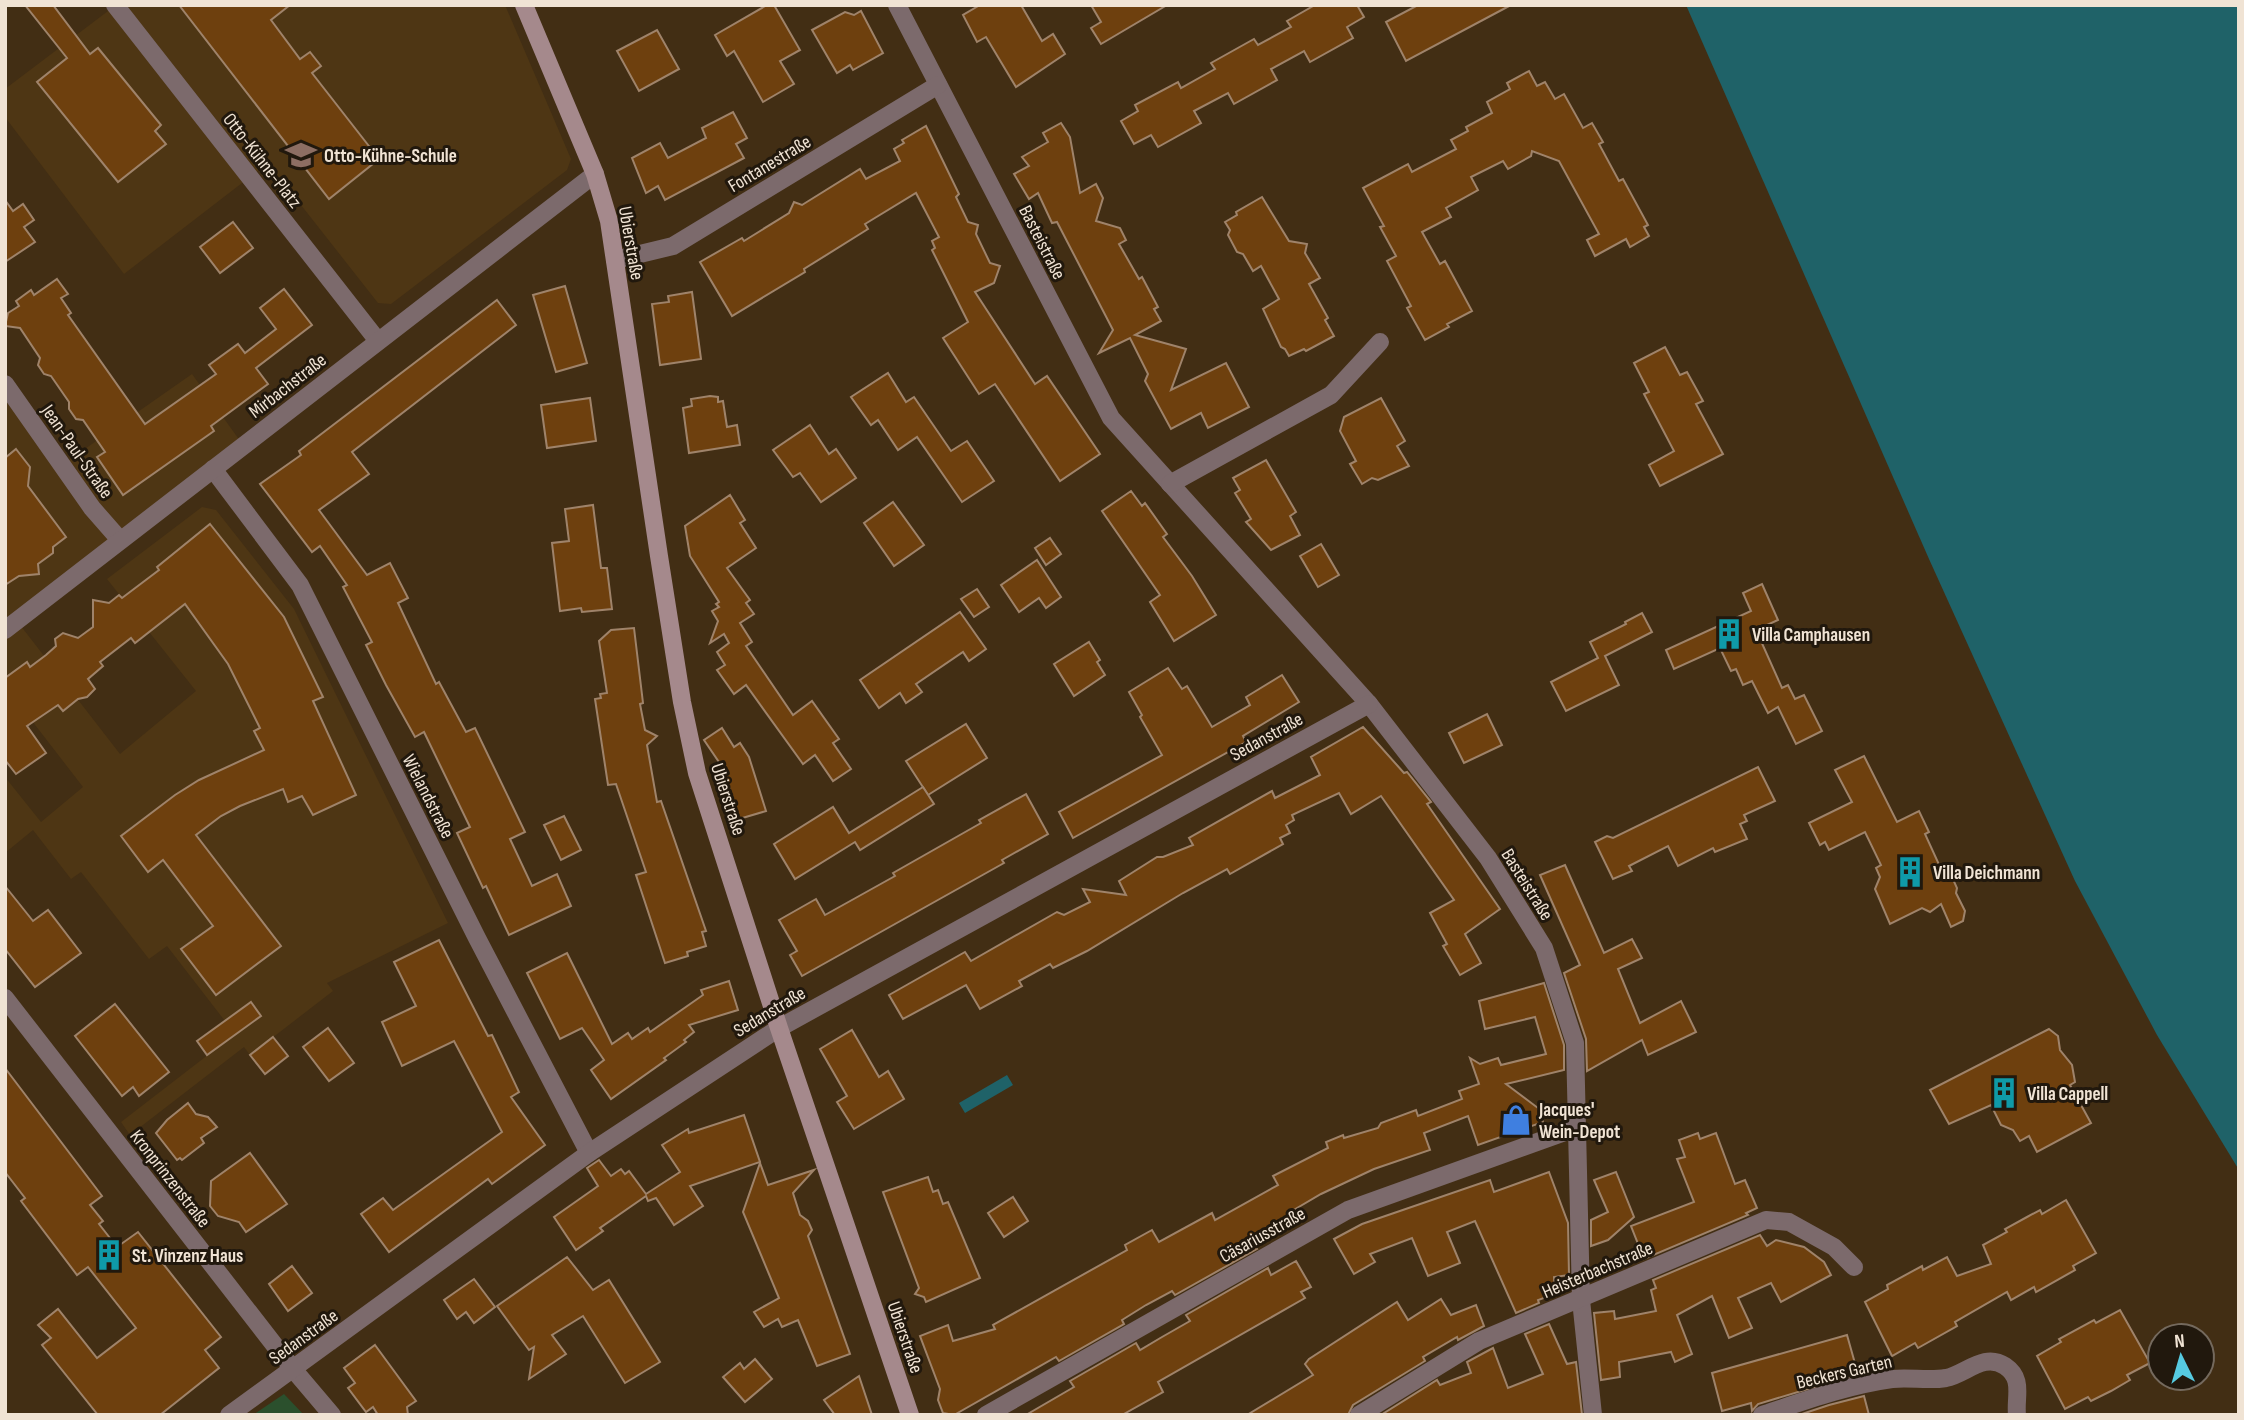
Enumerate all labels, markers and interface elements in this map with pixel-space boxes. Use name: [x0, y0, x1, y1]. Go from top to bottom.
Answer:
street label: Otto-Kühne-Platz: [218, 109, 306, 213]
street label: Fontanestraße: [724, 131, 815, 198]
school or university icon: Otto-Kühne-Schule: [284, 138, 318, 172]
place label: Otto-Kühne-Schule: [324, 145, 457, 168]
street label: Basteistraße: [1013, 202, 1070, 284]
street label: Ubierstraße: [613, 205, 648, 282]
street label: Mirbachstraße: [245, 349, 331, 424]
street label: Jean-Paul-Straße: [35, 400, 118, 503]
building icon: Villa Camphausen: [1712, 617, 1746, 651]
place label: Villa Camphausen: [1752, 624, 1870, 647]
street label: Sedanstraße: [1226, 708, 1307, 767]
street label: Wielandstraße: [397, 751, 459, 843]
street label: Ubierstraße: [705, 761, 750, 838]
street label: Basteistraße: [1496, 845, 1558, 925]
building icon: Villa Deichmann: [1893, 855, 1927, 889]
place label: Villa Deichmann: [1933, 862, 2040, 885]
street label: Sedanstraße: [730, 982, 810, 1043]
building icon: Villa Cappell: [1987, 1076, 2021, 1110]
place label: Villa Cappell: [2027, 1083, 2108, 1106]
place label: Jacques' Wein-Depot: [1538, 1099, 1620, 1144]
shop icon: Jacques' Wein-Depot: [1499, 1103, 1533, 1137]
street label: Kronprinzenstraße: [125, 1125, 215, 1232]
street label: Cäsariusstraße: [1216, 1202, 1310, 1268]
street label: Heisterbachstraße: [1539, 1237, 1656, 1304]
building icon: St. Vinzenz Haus: [92, 1238, 126, 1272]
place label: St. Vinzenz Haus: [132, 1245, 243, 1268]
street label: Ubierstraße: [882, 1299, 928, 1376]
street label: Sedanstraße: [265, 1304, 343, 1370]
north arrow: [2146, 1322, 2216, 1392]
text: N: [2174, 1330, 2186, 1353]
street label: Beckers Garten: [1794, 1350, 1894, 1395]

